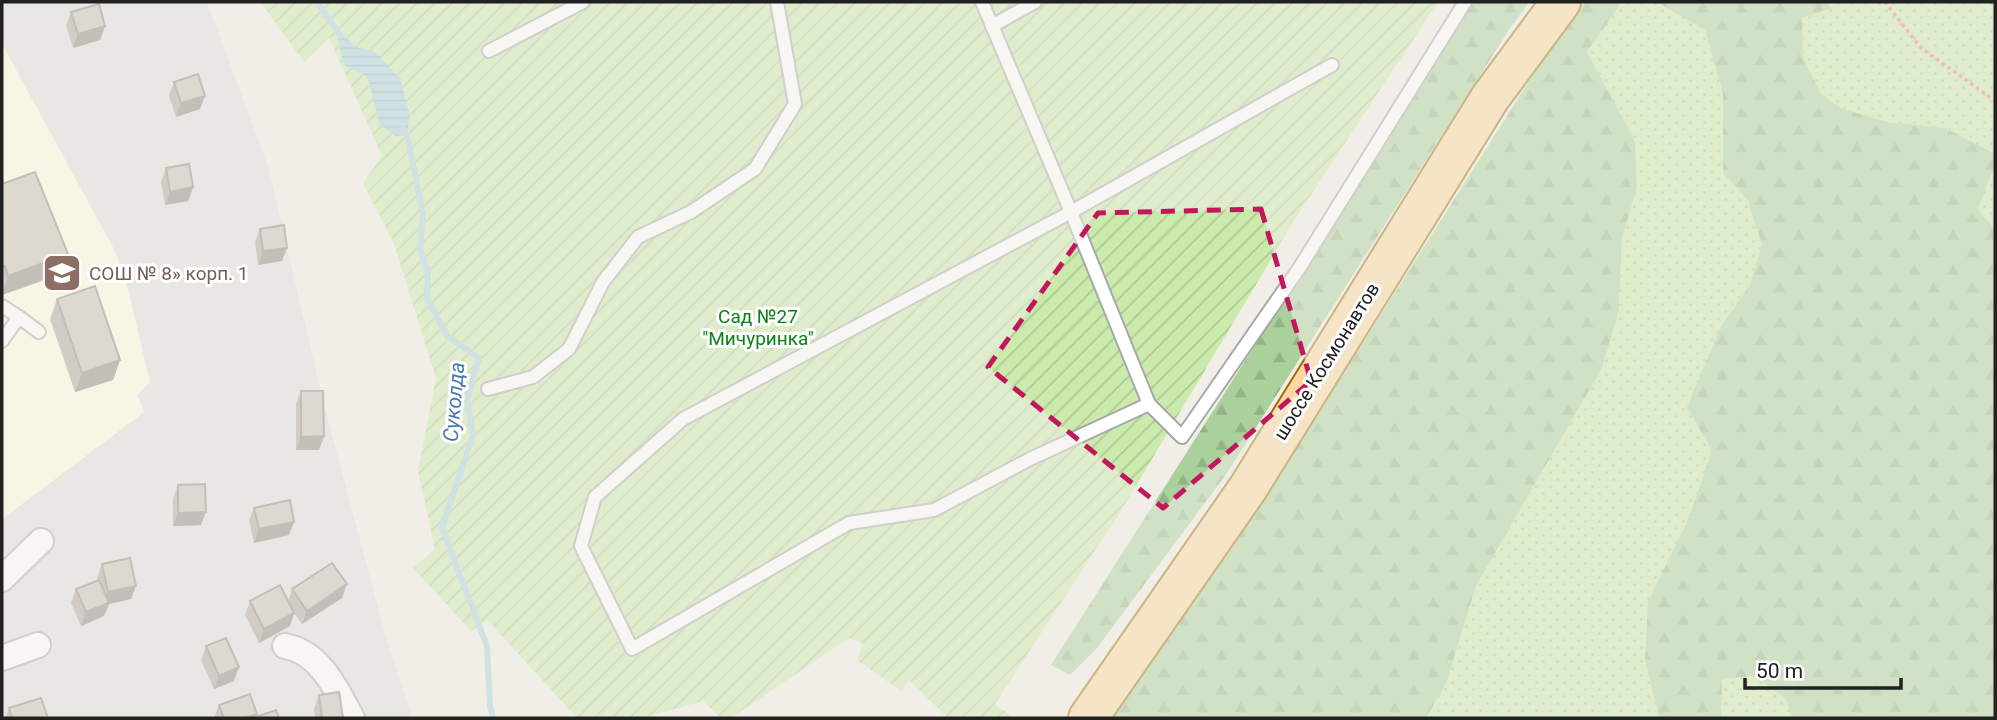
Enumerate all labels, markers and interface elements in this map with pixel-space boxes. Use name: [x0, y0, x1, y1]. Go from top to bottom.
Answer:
school or university icon: СОШ № 8» корп. 1: [41, 252, 83, 294]
place label: СОШ № 8» корп. 1: [89, 262, 249, 285]
street label: шоссе Космонавтов: [1269, 278, 1384, 444]
park label: Сад №27 "Мичуринка": [702, 305, 814, 350]
water label: Суколда: [439, 361, 469, 443]
scale bar: [1745, 646, 1901, 690]
text: 50 m: [1756, 659, 1803, 683]

